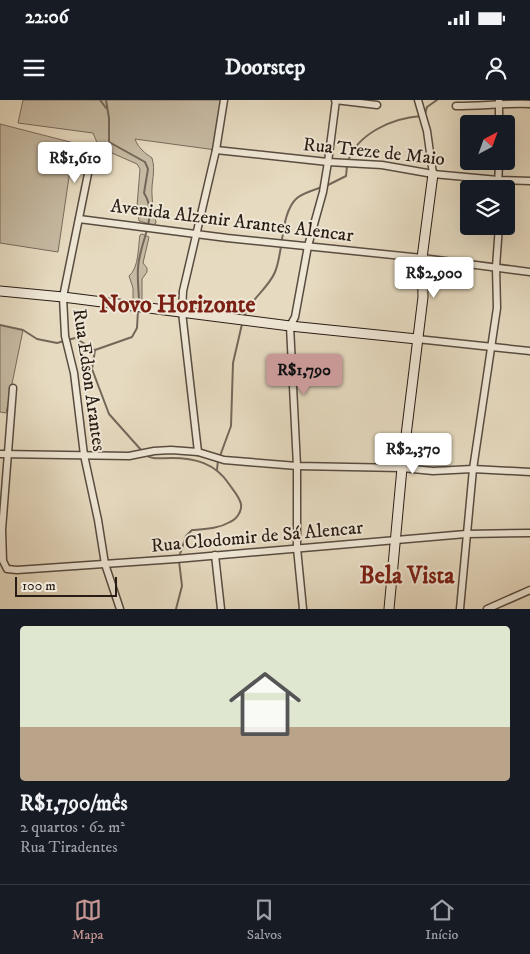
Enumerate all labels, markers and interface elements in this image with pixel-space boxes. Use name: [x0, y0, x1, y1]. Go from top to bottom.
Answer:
text: 22:06: [25, 6, 69, 29]
icon: menu: [20, 54, 48, 82]
text: Doorstep: [225, 54, 305, 81]
icon: person: [482, 54, 510, 82]
north arrow: [460, 115, 515, 170]
map controls: [460, 115, 515, 235]
street label: Rua Treze de Maio: [302, 133, 446, 171]
pin: R$1,610: [29, 142, 121, 184]
text: R$1,610: [49, 148, 101, 168]
button: layers: [460, 180, 515, 235]
street label: Avenida Alzenir Arantes Alencar: [109, 195, 355, 247]
pin: R$2,900: [388, 256, 480, 299]
text: R$2,900: [406, 263, 462, 283]
district label: Novo Horizonte: [99, 290, 255, 320]
street label: Rua Edson Arantes: [68, 307, 110, 453]
pin: R$1,790: [258, 354, 350, 396]
text: R$1,790: [277, 360, 331, 380]
pin: R$2,370: [367, 432, 459, 475]
text: R$2,370: [386, 439, 440, 459]
street label: Rua Clodomir de Sá Alencar: [150, 516, 364, 558]
district label: Bela Vista: [360, 561, 455, 591]
scale bar: [15, 574, 118, 597]
text: 100 m: [22, 577, 56, 595]
icon: home: [220, 659, 310, 749]
text: R$1,790/mês: [20, 791, 127, 817]
text: 2 quartos · 62 m²: [20, 817, 125, 837]
text: Rua Tiradentes: [20, 837, 117, 857]
tab: Mapa: [72, 896, 103, 944]
tab: Salvos: [247, 896, 282, 944]
tab: Início: [425, 896, 458, 944]

